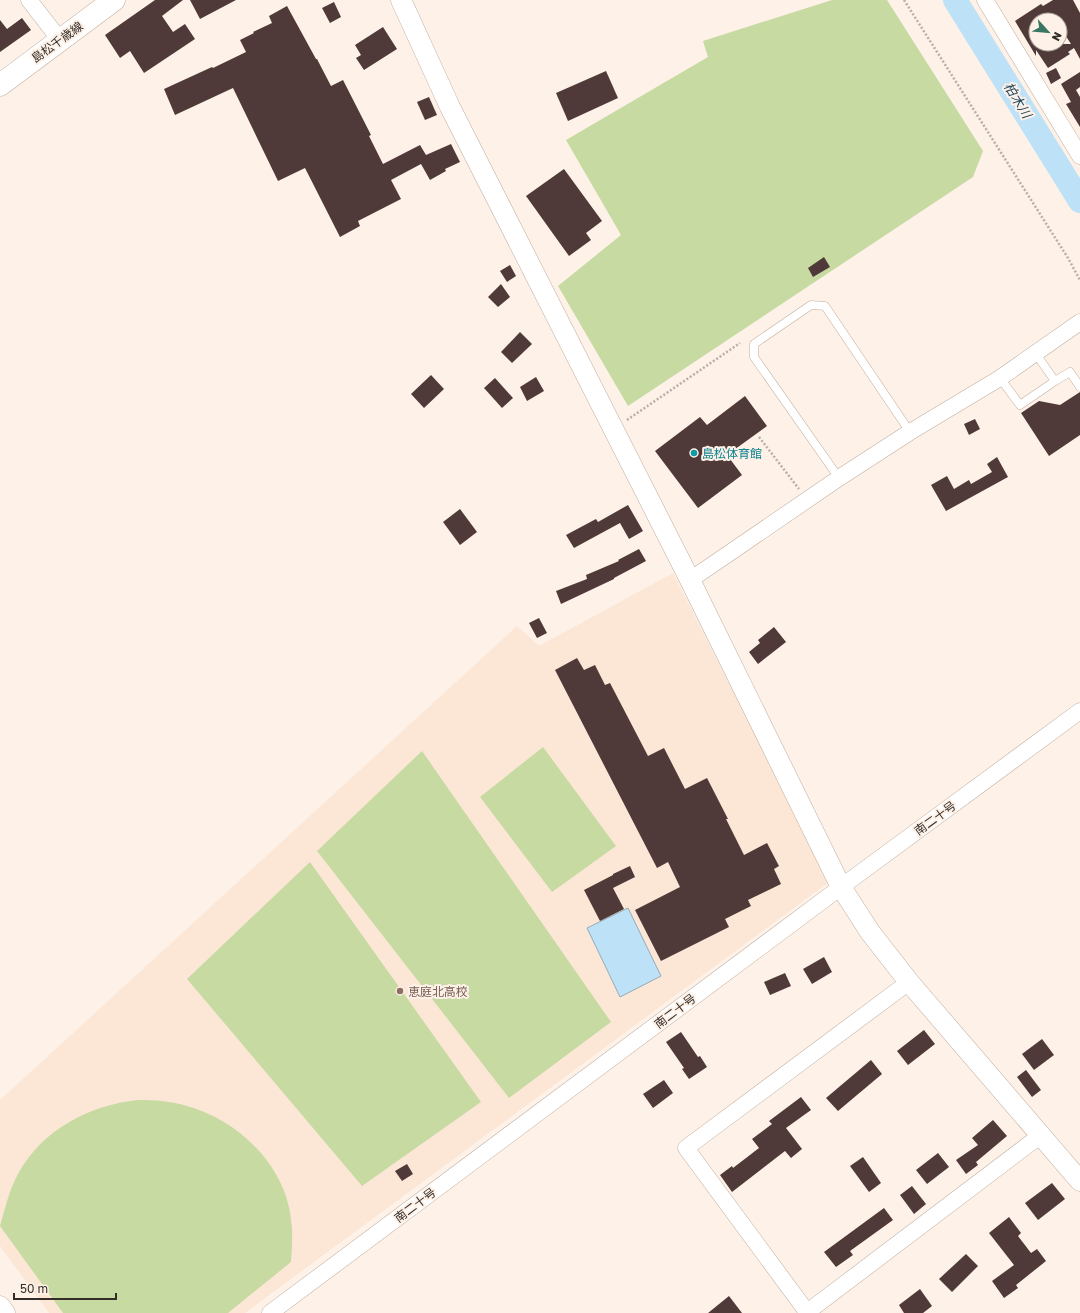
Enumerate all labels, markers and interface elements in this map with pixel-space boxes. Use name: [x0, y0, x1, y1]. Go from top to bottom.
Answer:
north arrow: [1028, 12, 1068, 52]
street label: 島松千歳線: [28, 18, 86, 66]
text: N: [1050, 30, 1065, 43]
water label: 柏木川: [1001, 79, 1036, 122]
place label: 島松体育館: [702, 446, 762, 461]
marker: 島松体育館: [689, 448, 699, 458]
street label: 南二十号: [911, 798, 959, 838]
place label: 恵庭北高校: [408, 984, 468, 999]
marker: 恵庭北高校: [395, 986, 405, 996]
street label: 南二十号: [651, 991, 699, 1031]
street label: 南二十号: [391, 1185, 439, 1225]
scale bar: [14, 1275, 116, 1301]
text: 50 m: [20, 1281, 48, 1296]

